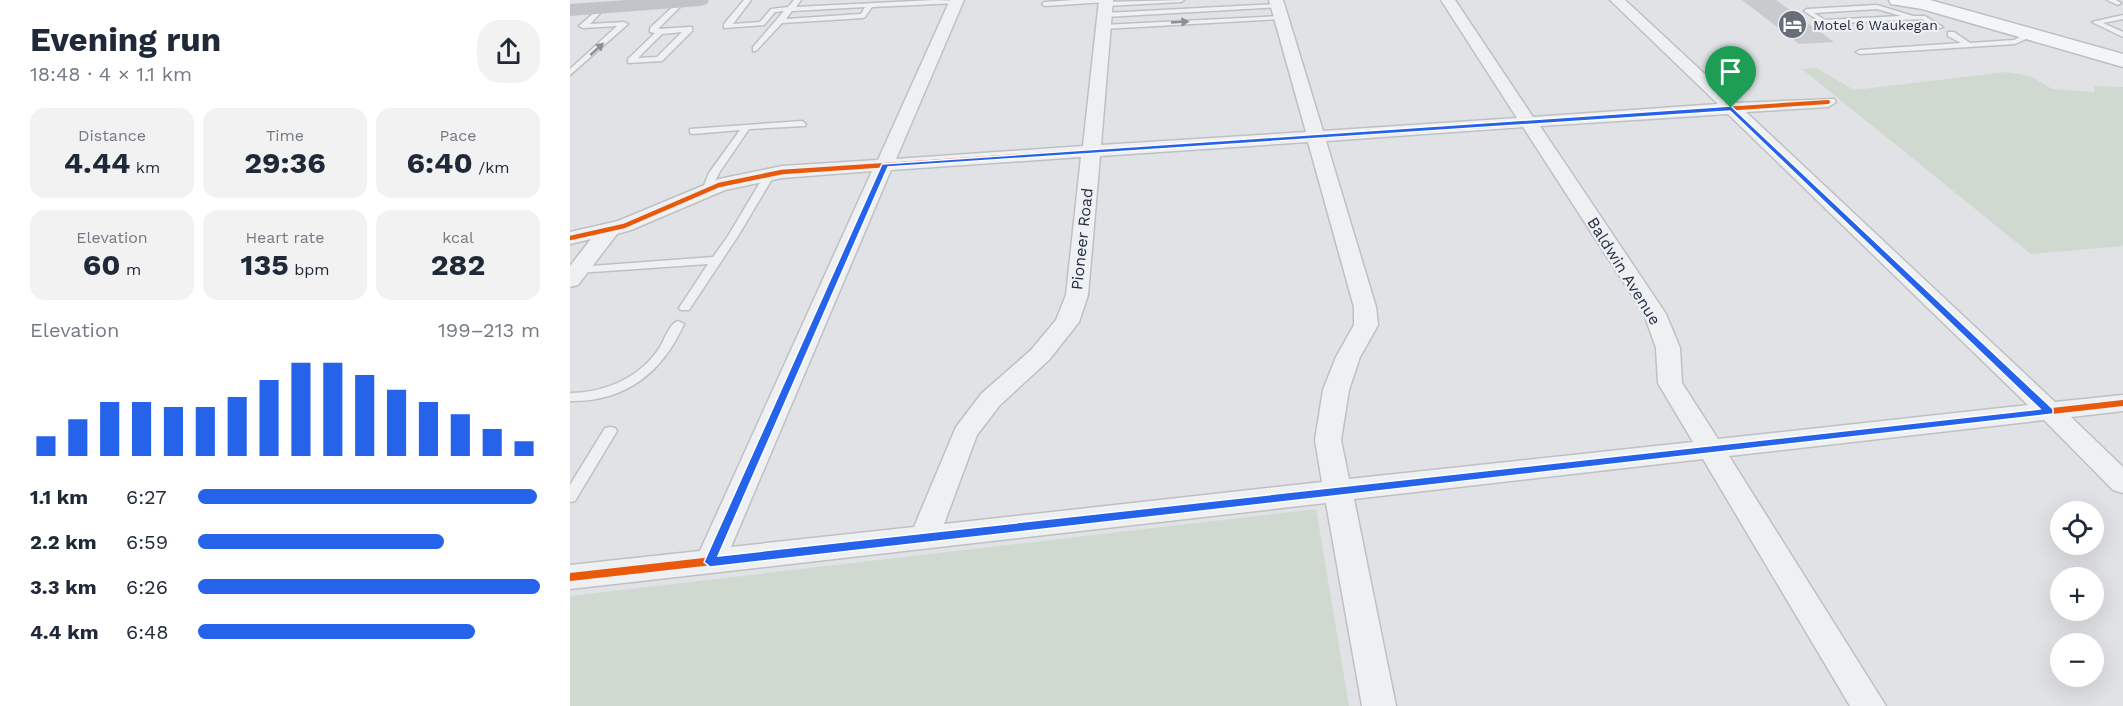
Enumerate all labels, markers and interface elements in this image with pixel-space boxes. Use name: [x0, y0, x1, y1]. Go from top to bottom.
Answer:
hotel icon: Motel 6 Waukegan: [1776, 9, 1808, 41]
place label: Motel 6 Waukegan: [1813, 17, 1938, 33]
one-way arrow: [1170, 18, 1189, 27]
text: Evening run: [30, 20, 221, 59]
button: share: [477, 20, 540, 83]
one-way arrow: [589, 43, 604, 56]
pin: [1705, 46, 1756, 108]
icon: arrive: [1714, 55, 1747, 88]
text: 18:48 · 4 × 1.1 km: [30, 62, 192, 86]
text: Distance: [78, 126, 146, 145]
text: Time: [266, 126, 304, 145]
text: Pace: [439, 126, 477, 145]
text: 4.44: [64, 145, 130, 180]
text: 29:36: [244, 145, 326, 180]
text: 6:40: [406, 145, 473, 180]
text: km: [130, 158, 160, 177]
text: /km: [473, 158, 510, 177]
street label: Pioneer Road: [1067, 187, 1097, 291]
street label: Baldwin Avenue: [1583, 214, 1665, 328]
text: Elevation: [76, 228, 148, 247]
text: Heart rate: [245, 228, 325, 247]
text: kcal: [442, 228, 474, 247]
text: 60: [83, 247, 121, 282]
text: 135: [241, 247, 289, 282]
text: 282: [431, 247, 485, 282]
text: m: [121, 260, 141, 279]
text: bpm: [289, 260, 330, 279]
text: Elevation: [30, 318, 119, 342]
text: 199–213 m: [438, 318, 540, 342]
text: 1.1 km: [30, 485, 88, 509]
text: 6:27: [126, 485, 167, 509]
map controls: [2050, 501, 2104, 687]
button: locate: [2050, 501, 2104, 555]
text: 2.2 km: [30, 530, 97, 554]
text: 6:59: [126, 530, 168, 554]
button: +: [2050, 567, 2104, 621]
text: 3.3 km: [30, 575, 97, 599]
text: 6:26: [126, 575, 168, 599]
text: 4.4 km: [30, 620, 98, 644]
text: 6:48: [126, 620, 169, 644]
button: −: [2050, 633, 2104, 687]

